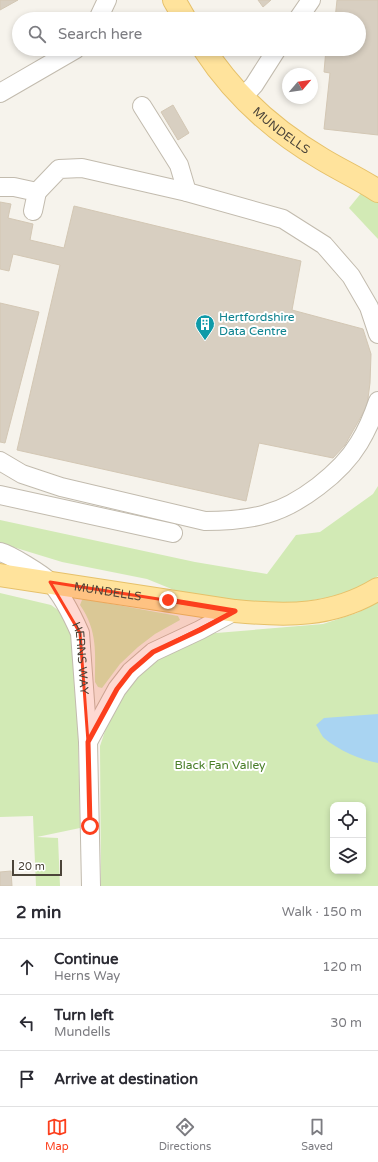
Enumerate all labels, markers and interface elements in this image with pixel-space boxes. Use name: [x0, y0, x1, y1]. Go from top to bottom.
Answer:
search box: [12, 12, 366, 56]
icon: search: [26, 23, 48, 45]
text: Search here: [58, 25, 142, 43]
north arrow: [282, 68, 318, 104]
street label: MUNDELLS: [250, 104, 312, 157]
place label: Hertfordshire Data Centre: [219, 310, 295, 338]
building icon: Hertfordshire Data Centre: [194, 313, 216, 341]
street label: MUNDELLS: [73, 579, 143, 604]
route end: [159, 591, 177, 609]
street label: HERNS WAY: [69, 620, 92, 695]
park label: Black Fan Valley: [174, 758, 266, 772]
map controls: [330, 802, 366, 874]
button: locate: [330, 802, 366, 838]
route start: [81, 817, 99, 835]
button: layers: [330, 838, 366, 874]
scale bar: [12, 858, 62, 877]
text: 20 m: [18, 860, 45, 873]
text: 2 min: [16, 902, 61, 923]
text: Walk · 150 m: [282, 904, 362, 920]
text: Continue: [54, 950, 118, 968]
icon: ahead: [16, 956, 38, 978]
text: 120 m: [322, 959, 362, 975]
text: Herns Way: [54, 968, 120, 984]
text: Turn left: [54, 1006, 114, 1024]
icon: left: [16, 1012, 38, 1034]
text: 30 m: [330, 1015, 362, 1031]
text: Mundells: [54, 1024, 111, 1040]
icon: arrive: [16, 1068, 38, 1090]
text: Arrive at destination: [54, 1070, 198, 1088]
tab: Map: [45, 1116, 69, 1153]
tab: Directions: [159, 1116, 211, 1153]
tab: Saved: [301, 1116, 333, 1153]

